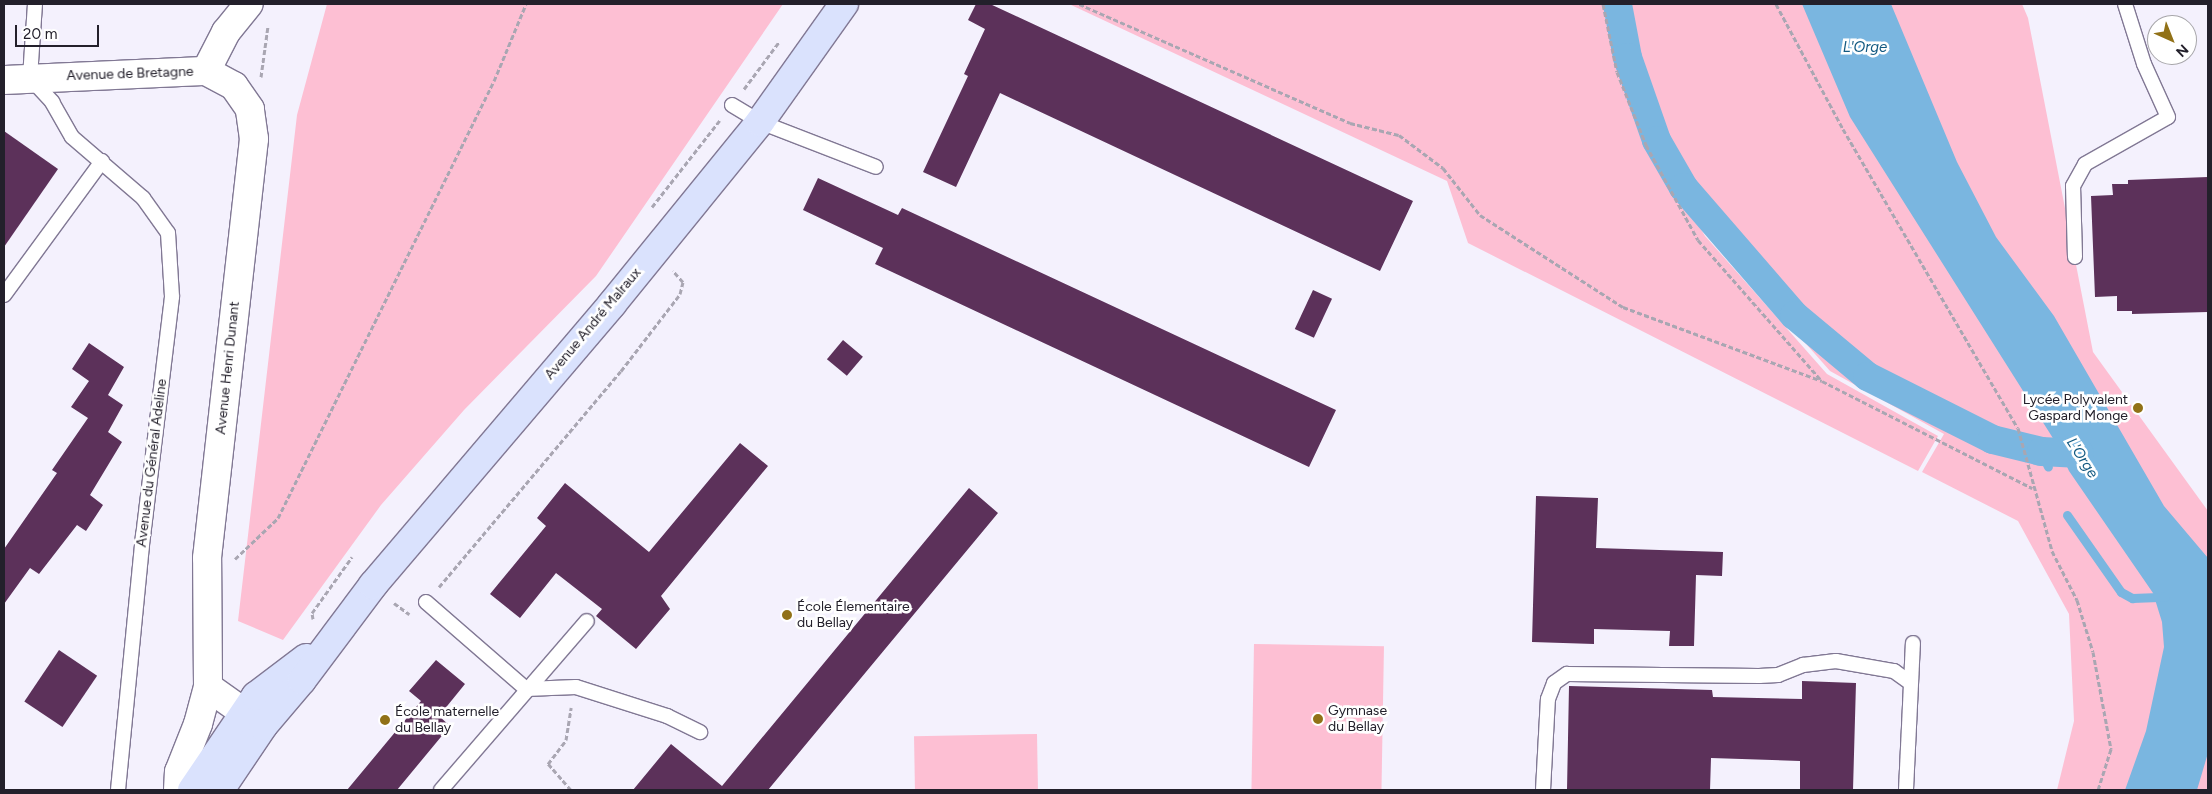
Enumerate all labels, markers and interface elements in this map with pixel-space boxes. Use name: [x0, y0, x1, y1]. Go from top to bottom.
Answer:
scale bar: [18, 15, 101, 47]
north arrow: [2147, 15, 2197, 65]
text: 20 m: [23, 25, 57, 43]
water label: L'Orge: [1843, 39, 1887, 57]
text: N: [2172, 41, 2192, 60]
street label: Avenue de Bretagne: [66, 63, 194, 85]
street label: Avenue André Malraux: [541, 265, 645, 383]
street label: Avenue Henri Dunant: [213, 301, 243, 435]
street label: Avenue du Général Adeline: [133, 378, 171, 548]
place label: Lycée Polyvalent Gaspard Monge: [2023, 392, 2128, 424]
marker: Lycée Polyvalent Gaspard Monge: [2132, 402, 2144, 414]
water label: L'Orge: [2062, 434, 2102, 482]
place label: École Élementaire du Bellay: [797, 599, 910, 632]
marker: École Élementaire du Bellay: [781, 609, 793, 621]
place label: Gymnase du Bellay: [1328, 703, 1387, 736]
place label: École maternelle du Bellay: [395, 704, 499, 736]
marker: Gymnase du Bellay: [1312, 713, 1324, 725]
marker: École maternelle du Bellay: [379, 714, 391, 726]

